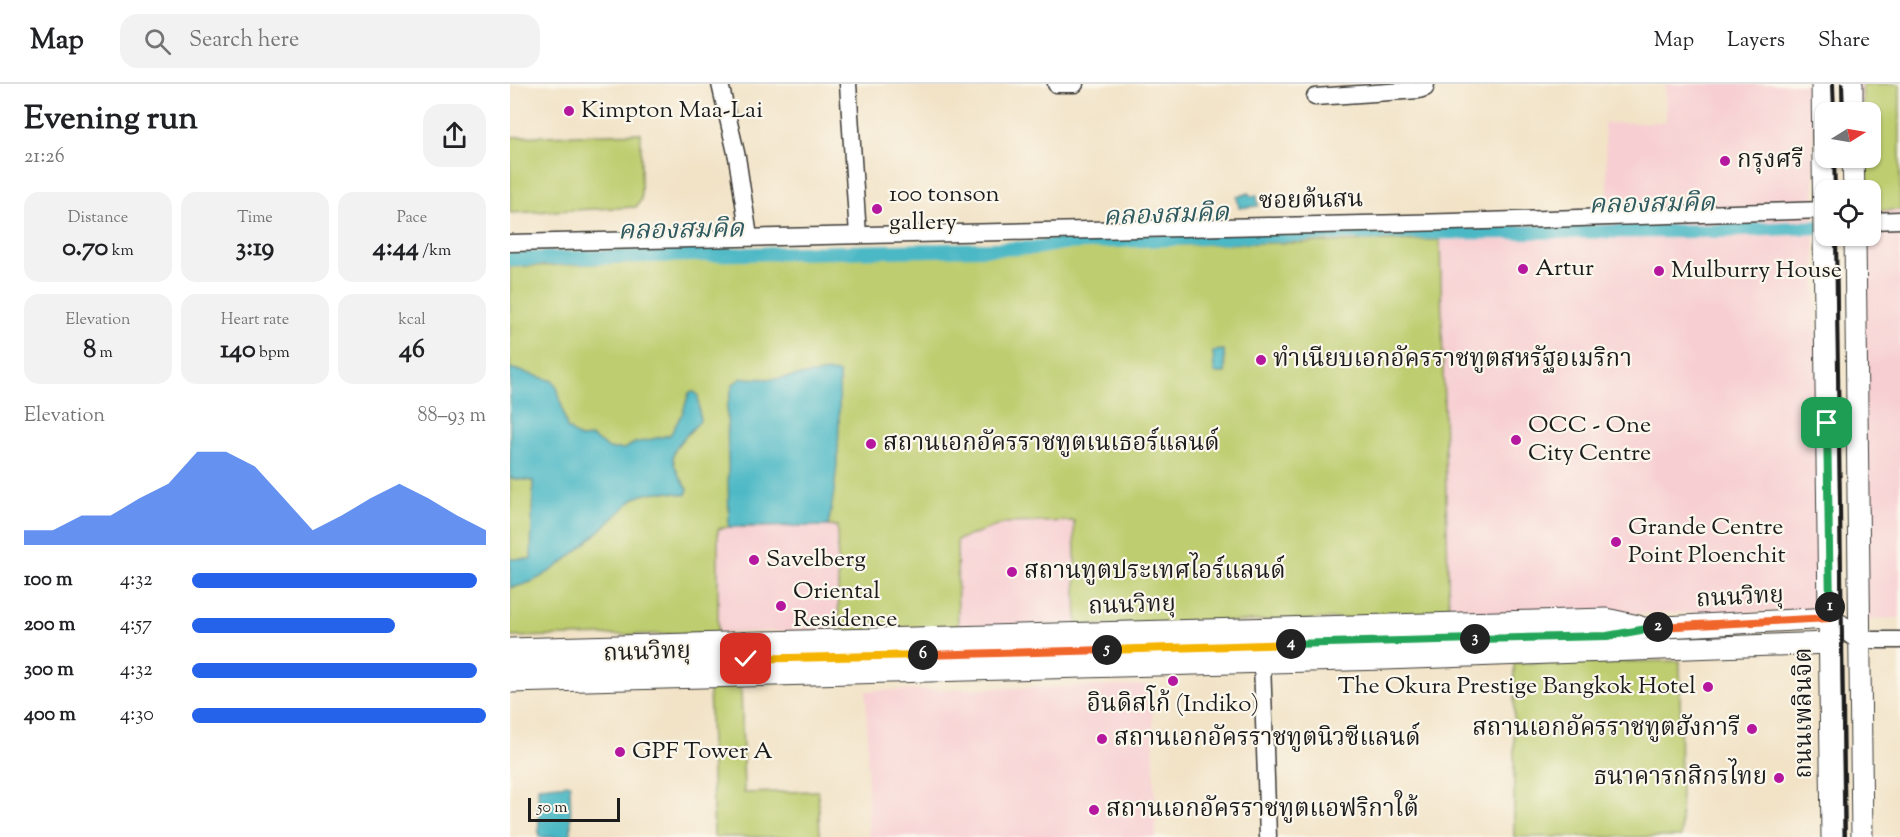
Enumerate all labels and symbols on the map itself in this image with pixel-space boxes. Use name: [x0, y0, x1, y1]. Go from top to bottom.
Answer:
place label: Kimpton Maa-Lai: [581, 94, 763, 128]
north arrow: [1815, 102, 1881, 168]
marker: Kimpton Maa-Lai: [562, 104, 576, 118]
place label: กรุงศรี: [1737, 144, 1803, 178]
marker: กรุงศรี: [1718, 154, 1732, 168]
place label: 100 tonson gallery: [889, 178, 1000, 240]
street label: ซอยต้นสน: [1258, 183, 1364, 219]
water label: คลองสมคิด: [1589, 185, 1717, 225]
water label: คลองสมคิด: [1102, 195, 1231, 237]
marker: 100 tonson gallery: [870, 202, 884, 216]
water label: คลองสมคิด: [618, 211, 746, 251]
place label: Artur: [1535, 252, 1594, 286]
place label: Mulburry House: [1671, 254, 1842, 288]
marker: Artur: [1516, 262, 1530, 276]
marker: Mulburry House: [1652, 264, 1666, 278]
place label: ทำเนียบเอกอัครราชทูตสหรัฐอเมริกา: [1273, 343, 1632, 377]
marker: ทำเนียบเอกอัครราชทูตสหรัฐอเมริกา: [1254, 353, 1268, 367]
pin: [1801, 397, 1852, 448]
place label: OCC - One City Centre: [1528, 409, 1651, 471]
place label: สถานเอกอัครราชทูตเนเธอร์แลนด์: [883, 426, 1220, 461]
marker: OCC - One City Centre: [1509, 433, 1523, 447]
marker: สถานเอกอัครราชทูตเนเธอร์แลนด์: [864, 437, 878, 451]
place label: Grande Centre Point Ploenchit: [1628, 511, 1786, 573]
marker: Grande Centre Point Ploenchit: [1609, 535, 1623, 549]
place label: Savelberg: [766, 543, 866, 577]
place label: สถานทูตประเทศไอร์แลนด์: [1024, 552, 1285, 589]
marker: Savelberg: [747, 553, 761, 567]
marker: สถานทูตประเทศไอร์แลนด์: [1005, 565, 1019, 579]
place label: Oriental Residence: [793, 575, 897, 637]
street label: ถนนวิทยุ: [1695, 579, 1785, 617]
street label: ถนนวิทยุ: [1088, 587, 1176, 625]
pin: 1: [1815, 592, 1845, 622]
marker: Oriental Residence: [774, 599, 788, 613]
pin: 2: [1643, 612, 1673, 642]
pin: 3: [1460, 624, 1490, 654]
pin: 4: [1276, 629, 1306, 659]
pin: [720, 633, 771, 684]
street label: ถนนวิทยุ: [603, 634, 691, 672]
pin: 5: [1092, 635, 1122, 665]
pin: 6: [908, 640, 938, 670]
street label: ถนนเพลินจิต: [1788, 647, 1822, 779]
place label: The Okura Prestige Bangkok Hotel: [1338, 670, 1696, 704]
marker: อินดิสโก้ (Indiko): [1166, 674, 1180, 688]
marker: The Okura Prestige Bangkok Hotel: [1701, 680, 1715, 694]
place label: อินดิสโก้ (Indiko): [1087, 685, 1259, 722]
place label: สถานเอกอัครราชทูตฮังการี: [1472, 712, 1740, 746]
place label: สถานเอกอัครราชทูตนิวซีแลนด์: [1114, 721, 1421, 756]
marker: สถานเอกอัครราชทูตฮังการี: [1745, 722, 1759, 736]
marker: สถานเอกอัครราชทูตนิวซีแลนด์: [1095, 732, 1109, 746]
place label: GPF Tower A: [632, 735, 773, 769]
marker: GPF Tower A: [613, 745, 627, 759]
place label: ธนาคารกสิกรไทย: [1594, 758, 1767, 795]
marker: ธนาคารกสิกรไทย: [1772, 771, 1786, 785]
place label: สถานเอกอัครราชทูตแอฟริกาใต้: [1106, 790, 1419, 827]
scale bar: [528, 795, 620, 822]
marker: สถานเอกอัครราชทูตแอฟริกาใต้: [1087, 803, 1101, 817]

